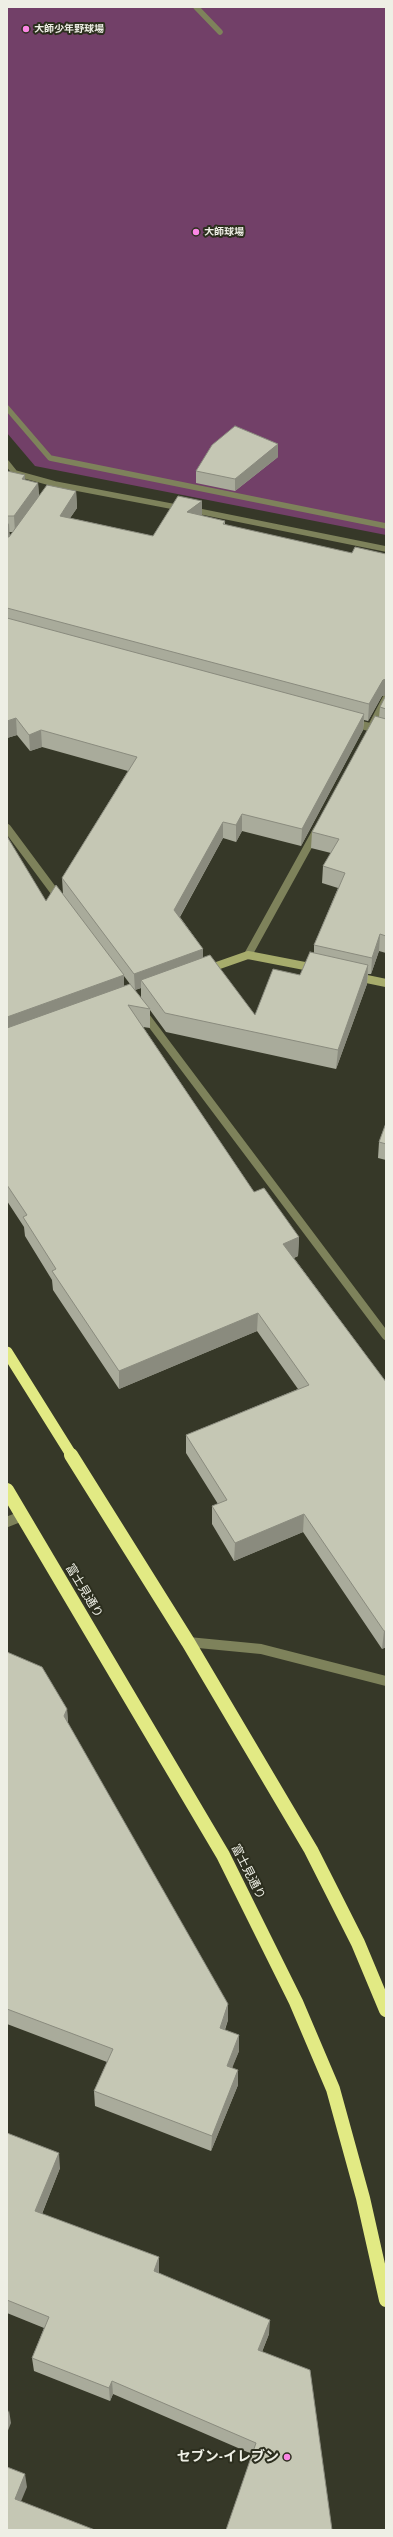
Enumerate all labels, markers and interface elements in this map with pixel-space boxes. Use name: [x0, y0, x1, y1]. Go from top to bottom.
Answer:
place label: 大師少年野球場: [34, 23, 104, 35]
marker: 大師少年野球場: [21, 24, 31, 34]
place label: 大師球場: [204, 226, 244, 238]
marker: 大師球場: [191, 227, 201, 237]
street label: 富士見通り: [62, 1562, 106, 1620]
street label: 富士見通り: [228, 1842, 268, 1902]
place label: セブン-イレブン: [177, 2449, 279, 2465]
marker: セブン-イレブン: [282, 2452, 292, 2462]

